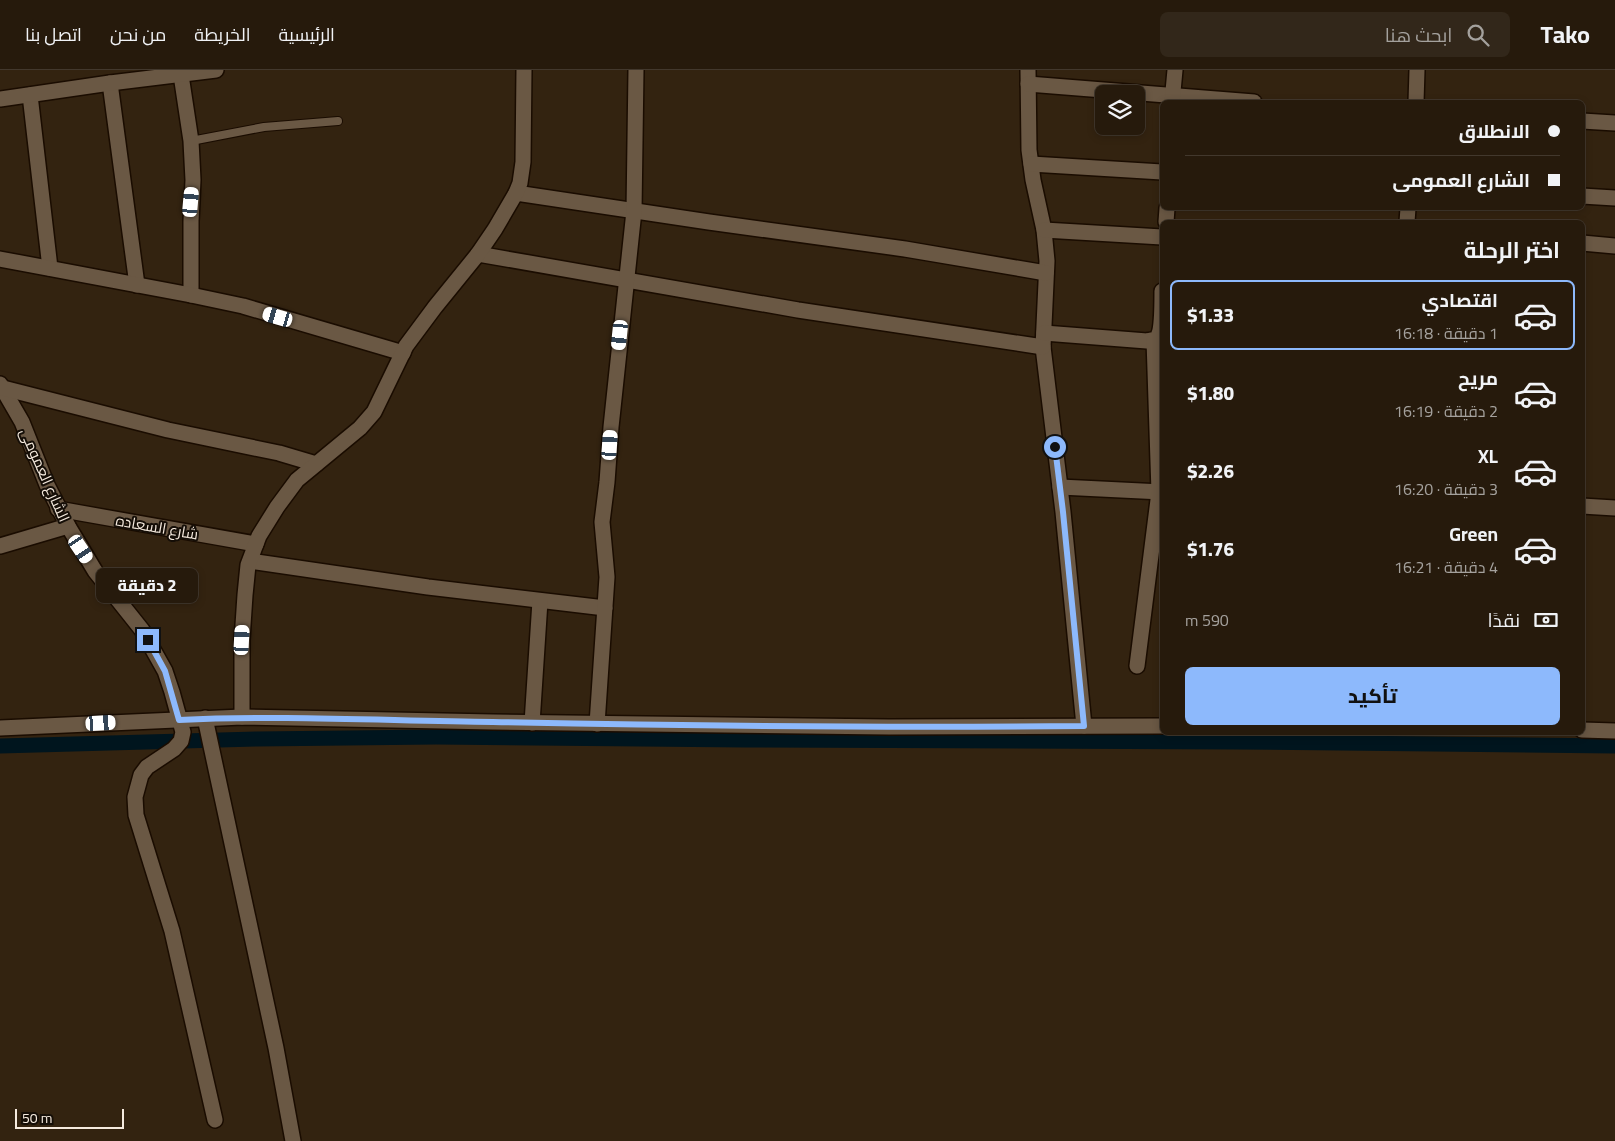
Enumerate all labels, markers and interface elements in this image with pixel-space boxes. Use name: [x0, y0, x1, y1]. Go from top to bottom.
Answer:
search box: [1160, 12, 1510, 57]
text: Tako: [1540, 12, 1590, 57]
text: ابحث هنا: [1385, 17, 1452, 53]
text: اتصل بنا: [25, 18, 82, 51]
text: من نحن: [110, 18, 166, 51]
text: الخريطة: [194, 18, 250, 51]
text: الرئيسية: [278, 18, 335, 51]
icon: search: [1464, 21, 1492, 49]
map controls: [1095, 85, 1145, 135]
button: layers: [1095, 85, 1145, 135]
text: الانطلاق: [1459, 113, 1530, 149]
text: الشارع العمومى: [1393, 162, 1530, 198]
car: [182, 186, 199, 218]
text: اختر الرحلة: [1464, 229, 1560, 271]
text: اقتصادي: [1422, 282, 1498, 318]
icon: car: [1513, 293, 1558, 338]
text: $1.33: [1187, 297, 1234, 333]
car: [261, 306, 294, 328]
text: 1 دقيقة · 16:18: [1394, 318, 1498, 348]
car: [610, 319, 629, 351]
text: مريح: [1458, 360, 1498, 396]
icon: car: [1513, 371, 1558, 416]
text: $1.80: [1187, 375, 1234, 411]
text: 2 دقيقة · 16:19: [1394, 396, 1498, 426]
street label: الشارع العمومى: [11, 423, 79, 527]
car: [601, 430, 618, 460]
route start: [1044, 436, 1066, 458]
text: XL: [1478, 438, 1498, 474]
icon: car: [1513, 449, 1558, 494]
text: $2.26: [1187, 453, 1234, 489]
text: 3 دقيقة · 16:20: [1394, 474, 1498, 504]
street label: شارع السعاده: [113, 505, 201, 549]
text: Green: [1449, 516, 1498, 552]
icon: car: [1513, 527, 1558, 572]
text: $1.76: [1187, 531, 1234, 567]
car: [66, 532, 95, 566]
text: 4 دقيقة · 16:21: [1394, 552, 1498, 582]
callout: 2 دقيقة: [97, 568, 199, 602]
text: 2 دقيقة: [118, 570, 176, 600]
text: نقدًا: [1488, 602, 1520, 638]
text: 590 m: [1185, 605, 1229, 635]
icon: cash: [1532, 606, 1560, 634]
car: [233, 625, 250, 655]
route end: [137, 629, 159, 651]
button: تأكيد: [1185, 667, 1560, 725]
car: [85, 715, 116, 731]
text: 50 m: [22, 1105, 52, 1131]
scale bar: [15, 1106, 124, 1129]

